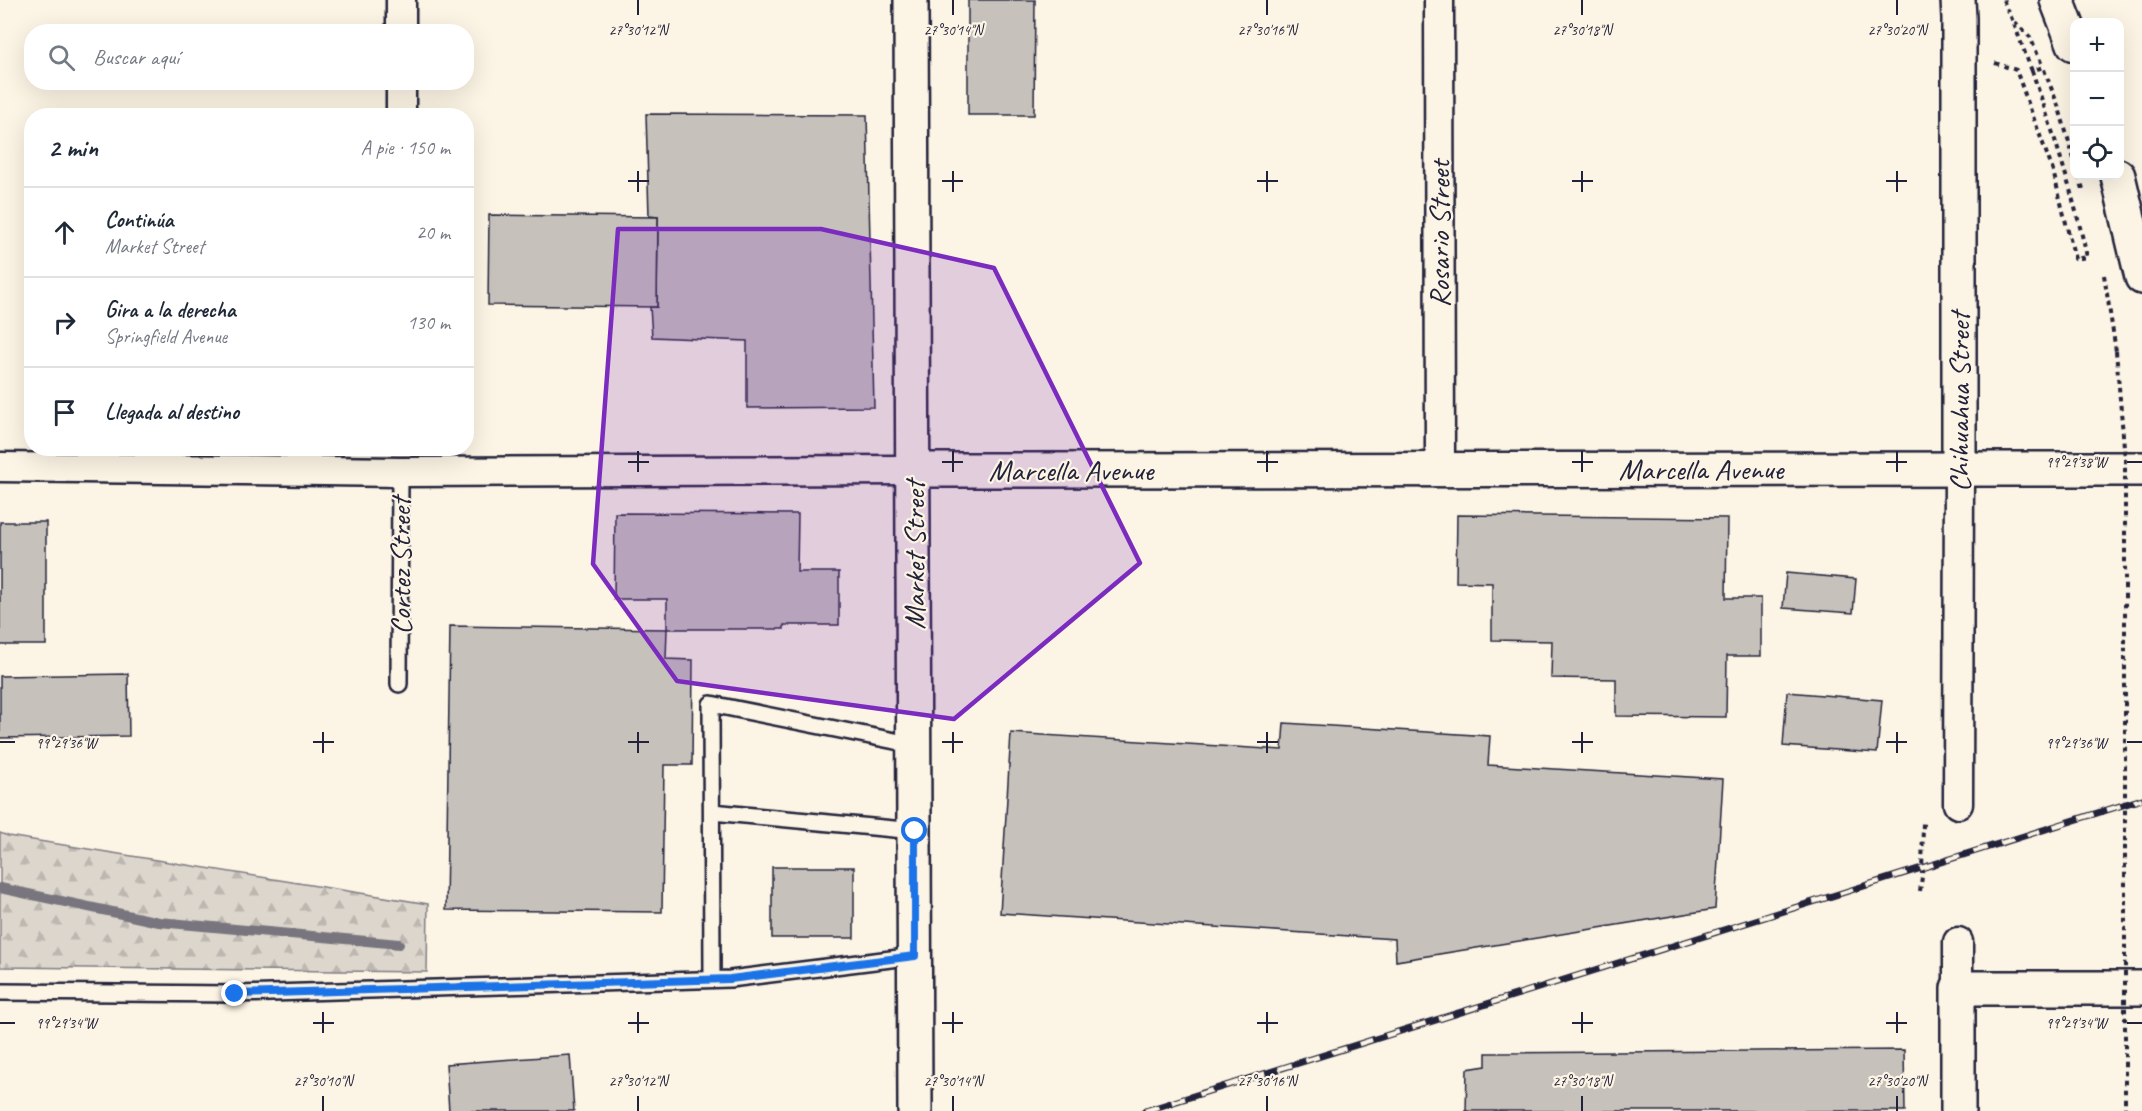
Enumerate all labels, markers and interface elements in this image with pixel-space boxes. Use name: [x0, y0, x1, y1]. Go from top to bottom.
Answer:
map controls: [2070, 18, 2124, 180]
button: +: [2070, 18, 2124, 72]
text: 27°30'12"N: [608, 21, 671, 40]
text: 27°30'14"N: [923, 21, 986, 40]
text: 27°30'16"N: [1237, 21, 1300, 40]
text: 27°30'18"N: [1552, 21, 1615, 40]
text: 27°30'20"N: [1867, 21, 1930, 40]
search box: [24, 24, 474, 90]
icon: search: [45, 41, 78, 74]
text: Buscar aquí: [93, 43, 179, 71]
button: −: [2070, 72, 2124, 126]
button: locate: [2070, 126, 2124, 180]
text: 2 min: [48, 131, 98, 164]
text: A pie · 150 m: [361, 135, 450, 160]
street label: Rosario Street: [1420, 157, 1458, 308]
text: Continúa: [105, 206, 173, 234]
icon: ahead: [48, 216, 81, 249]
text: 20 m: [416, 220, 450, 245]
text: Market Street: [105, 234, 204, 259]
text: Gira a la derecha: [105, 296, 236, 324]
icon: right: [48, 306, 81, 339]
street label: Chihuahua Street: [1940, 308, 1978, 492]
text: 130 m: [407, 310, 450, 335]
text: Springfield Avenue: [105, 324, 227, 349]
icon: arrive: [48, 396, 81, 429]
text: Llegada al destino: [105, 398, 239, 426]
street label: Marcella Avenue: [1619, 450, 1786, 488]
street label: Marcella Avenue: [989, 451, 1156, 489]
text: 99°29'38"W: [2046, 453, 2110, 472]
street label: Market Street: [895, 477, 933, 629]
street label: Cortez Street: [381, 493, 419, 635]
text: 99°29'36"W: [36, 734, 100, 753]
text: 99°29'36"W: [2046, 734, 2110, 753]
route start: [901, 817, 927, 843]
route end: [221, 980, 247, 1006]
text: 99°29'34"W: [36, 1014, 100, 1033]
text: 99°29'34"W: [2046, 1014, 2110, 1033]
text: 27°30'10"N: [293, 1072, 356, 1091]
text: 27°30'12"N: [608, 1072, 671, 1091]
text: 27°30'14"N: [923, 1072, 986, 1091]
text: 27°30'16"N: [1237, 1072, 1300, 1091]
text: 27°30'18"N: [1552, 1072, 1615, 1091]
text: 27°30'20"N: [1867, 1072, 1930, 1091]

